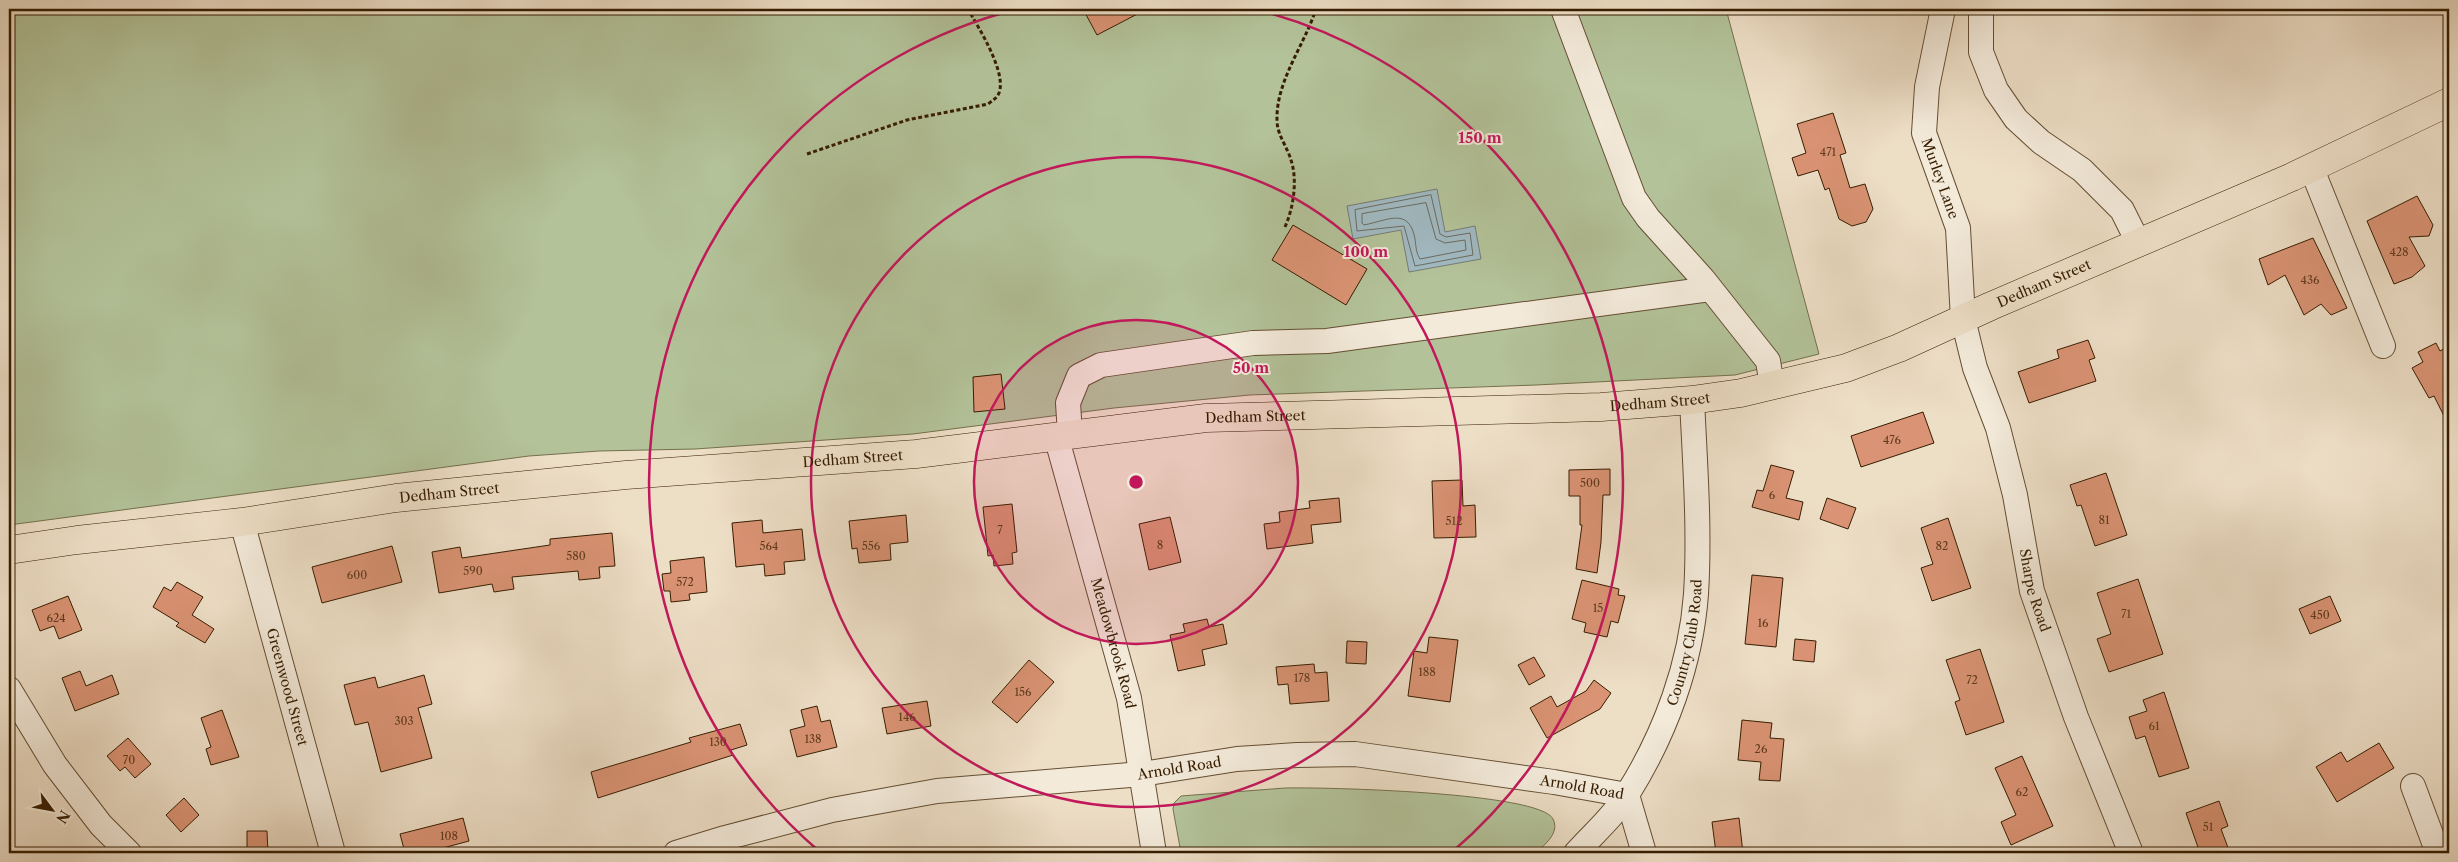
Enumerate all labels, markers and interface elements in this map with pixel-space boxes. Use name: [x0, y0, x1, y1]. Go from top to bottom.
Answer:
text: 150 m: [1458, 128, 1502, 147]
street label: Murley Lane: [1918, 136, 1963, 221]
house number: 471: [1820, 145, 1837, 159]
text: 100 m: [1344, 242, 1388, 261]
house number: 428: [2389, 245, 2409, 259]
street label: Dedham Street: [1994, 255, 2094, 311]
house number: 436: [2301, 273, 2320, 287]
text: 50 m: [1233, 358, 1269, 377]
street label: Dedham Street: [1609, 389, 1711, 415]
street label: Dedham Street: [1205, 406, 1306, 427]
house number: 476: [1883, 433, 1902, 447]
street label: Dedham Street: [802, 446, 903, 471]
centre of rings: [1127, 473, 1145, 491]
house number: 500: [1580, 476, 1600, 490]
street label: Dedham Street: [398, 479, 500, 507]
house number: 6: [1769, 488, 1776, 502]
house number: 81: [2098, 513, 2110, 527]
house number: 512: [1446, 514, 1462, 528]
house number: 7: [997, 523, 1003, 537]
house number: 8: [1157, 538, 1163, 552]
house number: 564: [760, 539, 778, 553]
house number: 556: [862, 539, 881, 553]
house number: 82: [1936, 539, 1948, 553]
street label: Sharpe Road: [2016, 547, 2055, 635]
house number: 580: [566, 549, 586, 563]
house number: 590: [463, 564, 483, 578]
house number: 600: [347, 568, 367, 582]
house number: 572: [676, 575, 694, 589]
street label: Meadowbrook Road: [1087, 576, 1140, 710]
street label: Country Club Road: [1663, 578, 1706, 708]
house number: 15: [1593, 601, 1603, 615]
house number: 71: [2121, 607, 2131, 621]
house number: 450: [2310, 608, 2330, 622]
house number: 624: [46, 611, 66, 625]
house number: 16: [1757, 616, 1769, 630]
street label: Greenwood Street: [263, 626, 312, 748]
house number: 188: [1418, 665, 1436, 679]
house number: 178: [1294, 671, 1310, 685]
house number: 72: [1966, 673, 1978, 687]
house number: 156: [1014, 685, 1032, 699]
house number: 146: [898, 710, 916, 724]
house number: 303: [394, 714, 414, 728]
house number: 61: [2148, 719, 2160, 733]
house number: 138: [804, 732, 822, 746]
house number: 130: [709, 735, 727, 749]
house number: 26: [1755, 742, 1768, 756]
house number: 70: [123, 753, 135, 767]
street label: Arnold Road: [1135, 753, 1223, 784]
street label: Arnold Road: [1538, 771, 1626, 803]
north arrow: [28, 784, 78, 834]
house number: 62: [2016, 785, 2028, 799]
text: N: [52, 807, 74, 827]
house number: 51: [2203, 820, 2214, 834]
house number: 108: [440, 829, 458, 843]

